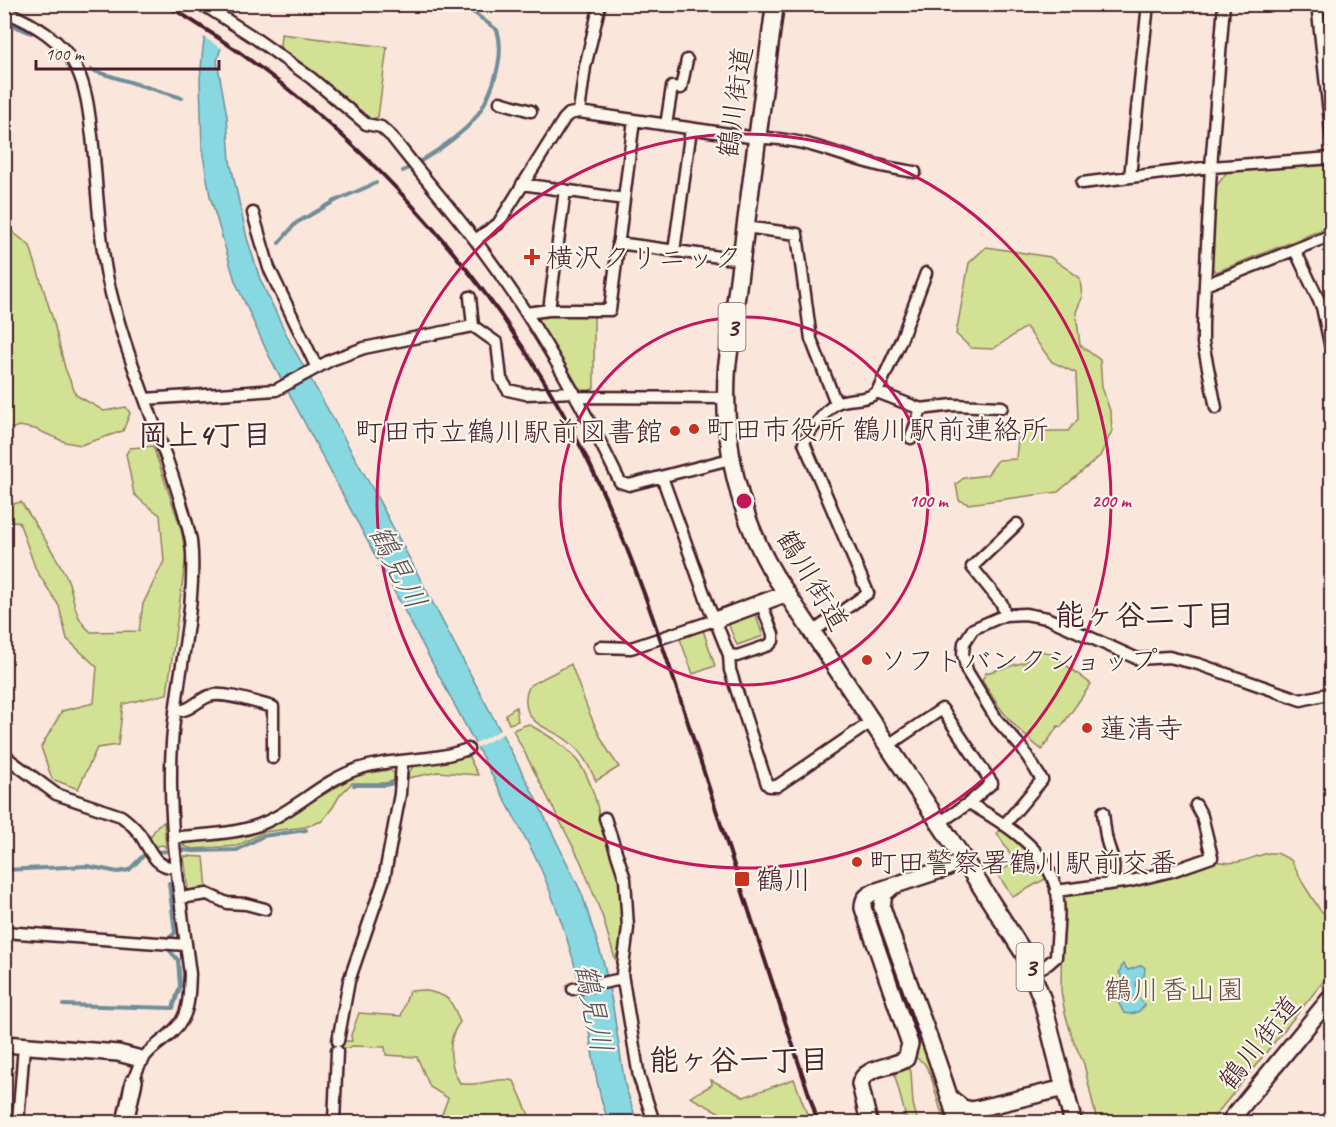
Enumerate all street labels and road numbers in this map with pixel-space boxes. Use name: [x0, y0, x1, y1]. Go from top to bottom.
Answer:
street label: 鶴川街道: [710, 44, 760, 160]
road number: 3: [718, 303, 746, 351]
street label: 鶴川街道: [769, 523, 857, 637]
road number: 3: [1016, 943, 1044, 991]
street label: 鶴川街道: [1210, 987, 1308, 1097]

